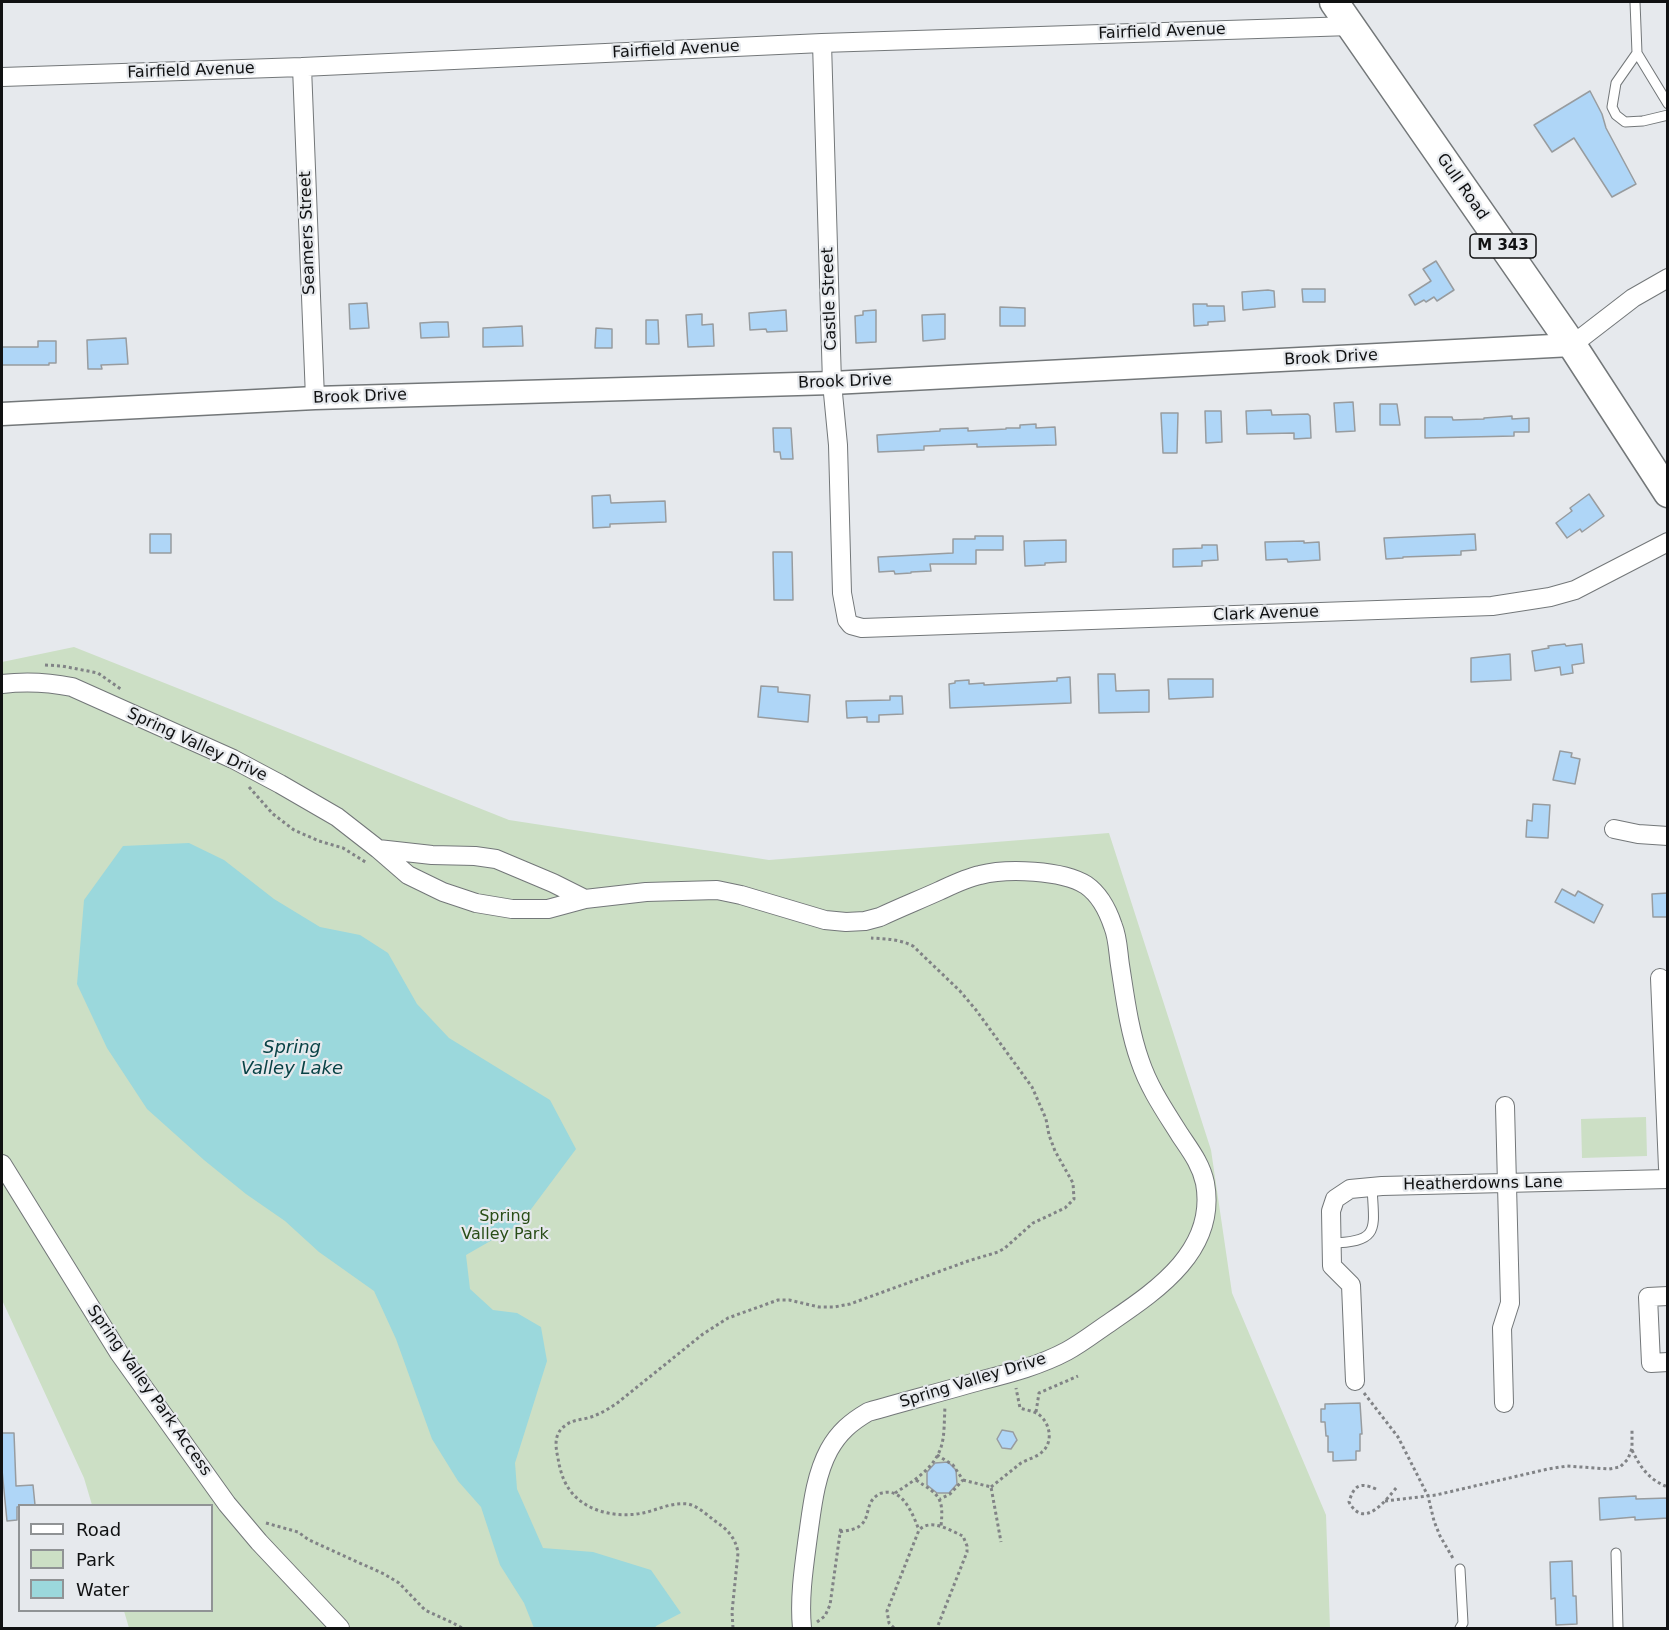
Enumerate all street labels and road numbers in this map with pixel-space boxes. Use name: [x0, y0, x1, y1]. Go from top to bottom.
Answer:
street label: Fairfield Avenue: [1098, 20, 1226, 44]
street label: Fairfield Avenue: [612, 37, 740, 63]
street label: Fairfield Avenue: [127, 59, 255, 83]
street label: Gull Road: [1432, 150, 1492, 224]
street label: Seamers Street: [296, 171, 320, 295]
road number: M 343: [1470, 234, 1536, 258]
street label: Castle Street: [819, 247, 841, 351]
street label: Brook Drive: [1284, 346, 1378, 370]
street label: Brook Drive: [798, 371, 892, 393]
street label: Brook Drive: [313, 386, 407, 408]
street label: Clark Avenue: [1213, 603, 1319, 625]
street label: Spring Valley Drive: [124, 704, 270, 786]
street label: Heatherdowns Lane: [1403, 1173, 1563, 1195]
street label: Spring Valley Park Access: [83, 1302, 215, 1480]
street label: Spring Valley Drive: [897, 1350, 1049, 1412]

